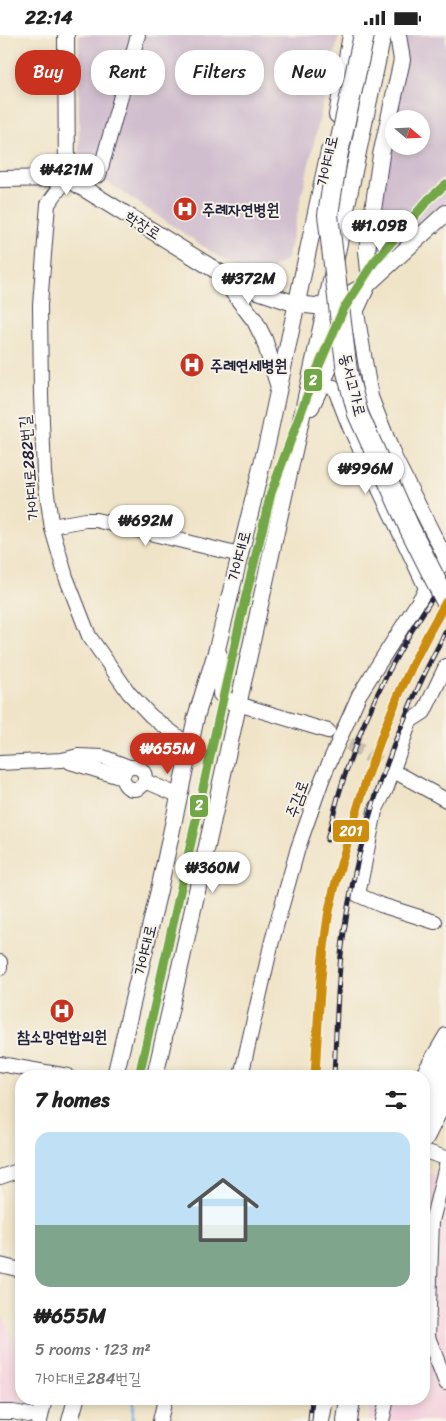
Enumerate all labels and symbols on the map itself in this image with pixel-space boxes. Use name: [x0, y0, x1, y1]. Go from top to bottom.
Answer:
north arrow: [385, 110, 430, 155]
street label: 가야대로: [307, 133, 347, 189]
pin: ₩421M: [32, 154, 102, 196]
place label: 주례자연병원: [202, 195, 279, 224]
hospital icon: 주례자연병원: [172, 196, 198, 222]
street label: 학장로: [119, 202, 167, 248]
pin: ₩1.09B: [339, 209, 421, 252]
pin: ₩372M: [214, 263, 284, 305]
street label: 동서고가로: [331, 350, 375, 420]
place label: 주례연세병원: [210, 351, 287, 380]
hospital icon: 주례연세병원: [179, 352, 205, 378]
line badge: 2: [303, 368, 323, 392]
text: 2: [308, 368, 318, 393]
street label: 가야대로282번길: [10, 414, 48, 522]
pin: ₩996M: [331, 453, 401, 495]
pin: ₩692M: [111, 505, 181, 547]
street label: 가야대로: [219, 528, 259, 584]
pin: ₩655M: [133, 733, 203, 775]
street label: 주감로: [277, 776, 317, 822]
text: 2: [194, 793, 204, 818]
line badge: 2: [189, 794, 209, 818]
line badge: 201: [332, 819, 370, 843]
text: 201: [339, 819, 362, 844]
pin: ₩360M: [178, 851, 248, 894]
street label: 가야대로: [125, 922, 165, 978]
hospital icon: 참소망연합의원: [49, 998, 75, 1024]
place label: 참소망연합의원: [17, 1022, 107, 1051]

